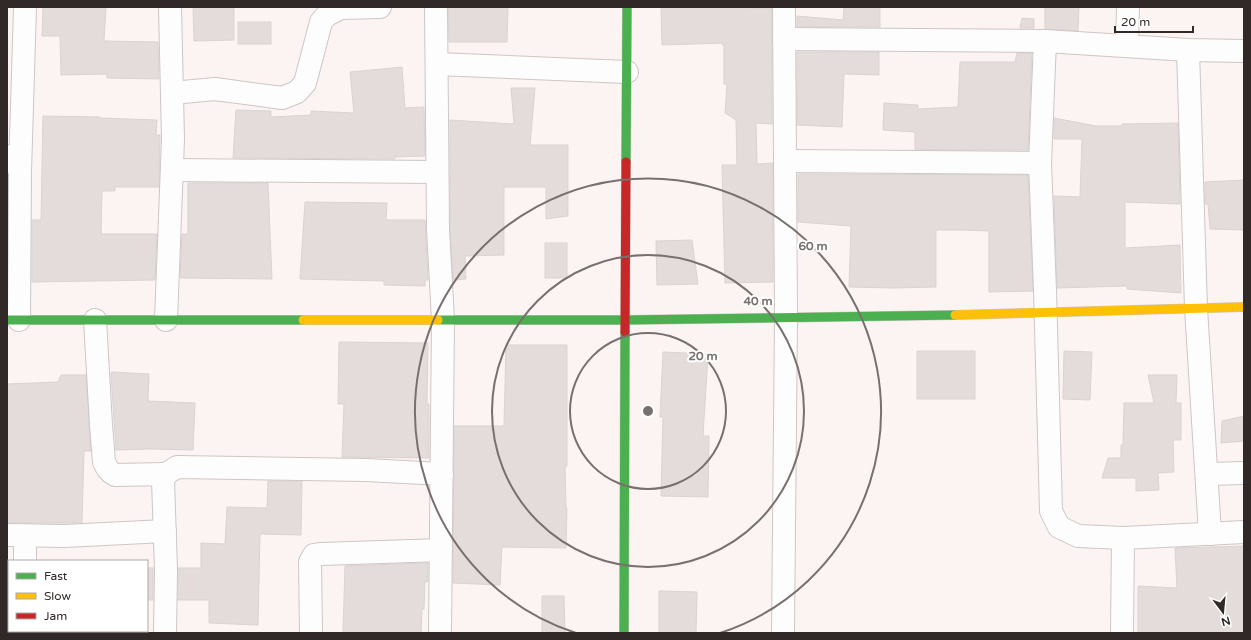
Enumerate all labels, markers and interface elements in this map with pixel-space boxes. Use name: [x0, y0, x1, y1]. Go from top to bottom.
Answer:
scale bar: [1115, 8, 1193, 34]
text: 20 m: [1121, 15, 1150, 29]
text: 60 m: [798, 239, 828, 253]
text: 40 m: [743, 294, 773, 308]
text: 20 m: [688, 349, 718, 363]
centre of rings: [641, 404, 655, 418]
legend: [8, 560, 148, 632]
text: Fast: [44, 569, 68, 583]
text: Slow: [44, 589, 71, 603]
north arrow: [1203, 592, 1243, 632]
text: Jam: [44, 609, 67, 623]
text: N: [1220, 614, 1232, 629]

